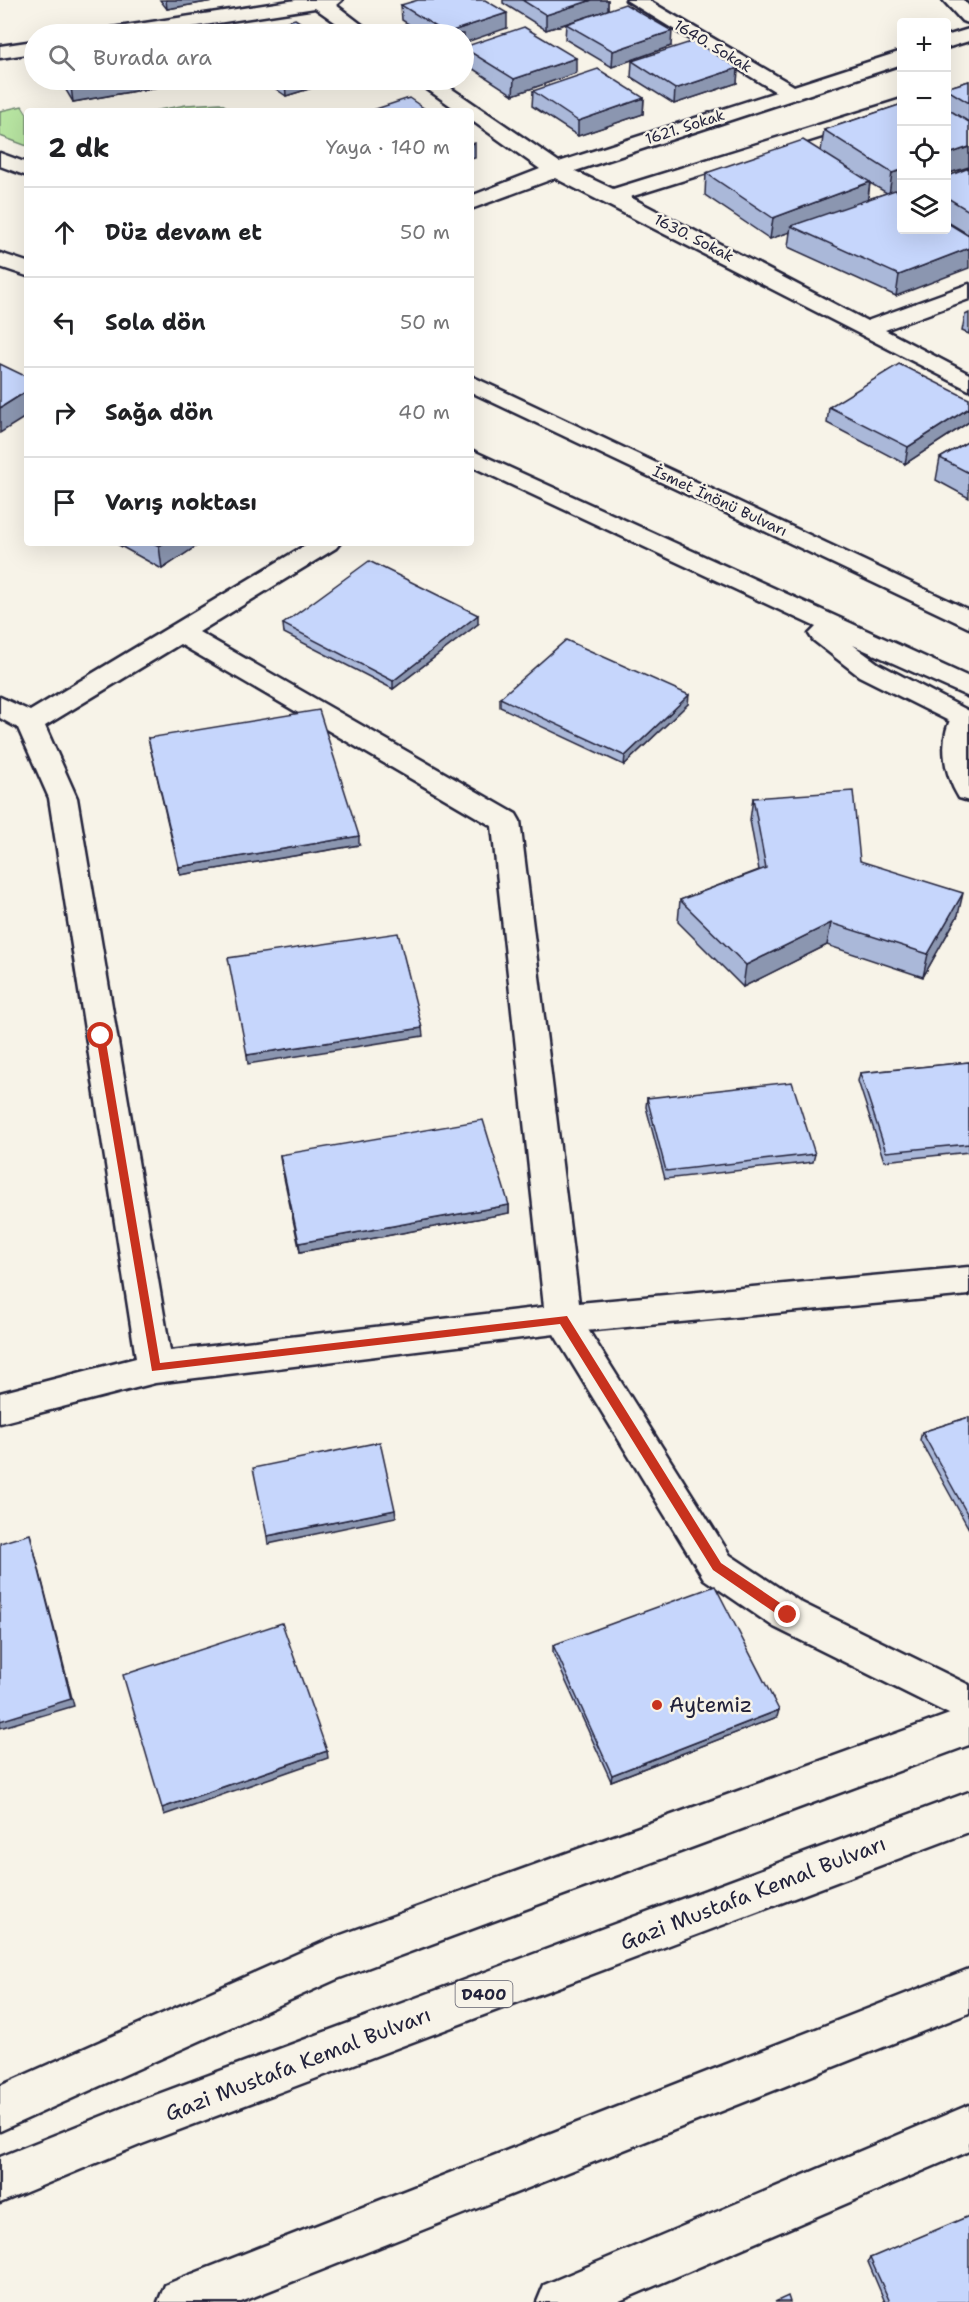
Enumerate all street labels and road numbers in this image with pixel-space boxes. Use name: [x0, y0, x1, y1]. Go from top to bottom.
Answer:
street label: 1640. Sokak: [670, 15, 756, 77]
street label: 1621. Sokak: [643, 105, 727, 149]
street label: 1630. Sokak: [651, 209, 737, 267]
street label: İsmet İnönü Bulvarı: [650, 461, 790, 541]
street label: Gazi Mustafa Kemal Bulvarı: [616, 1829, 890, 1957]
road number: D400: [456, 1981, 512, 2007]
street label: Gazi Mustafa Kemal Bulvarı: [161, 2000, 435, 2128]

